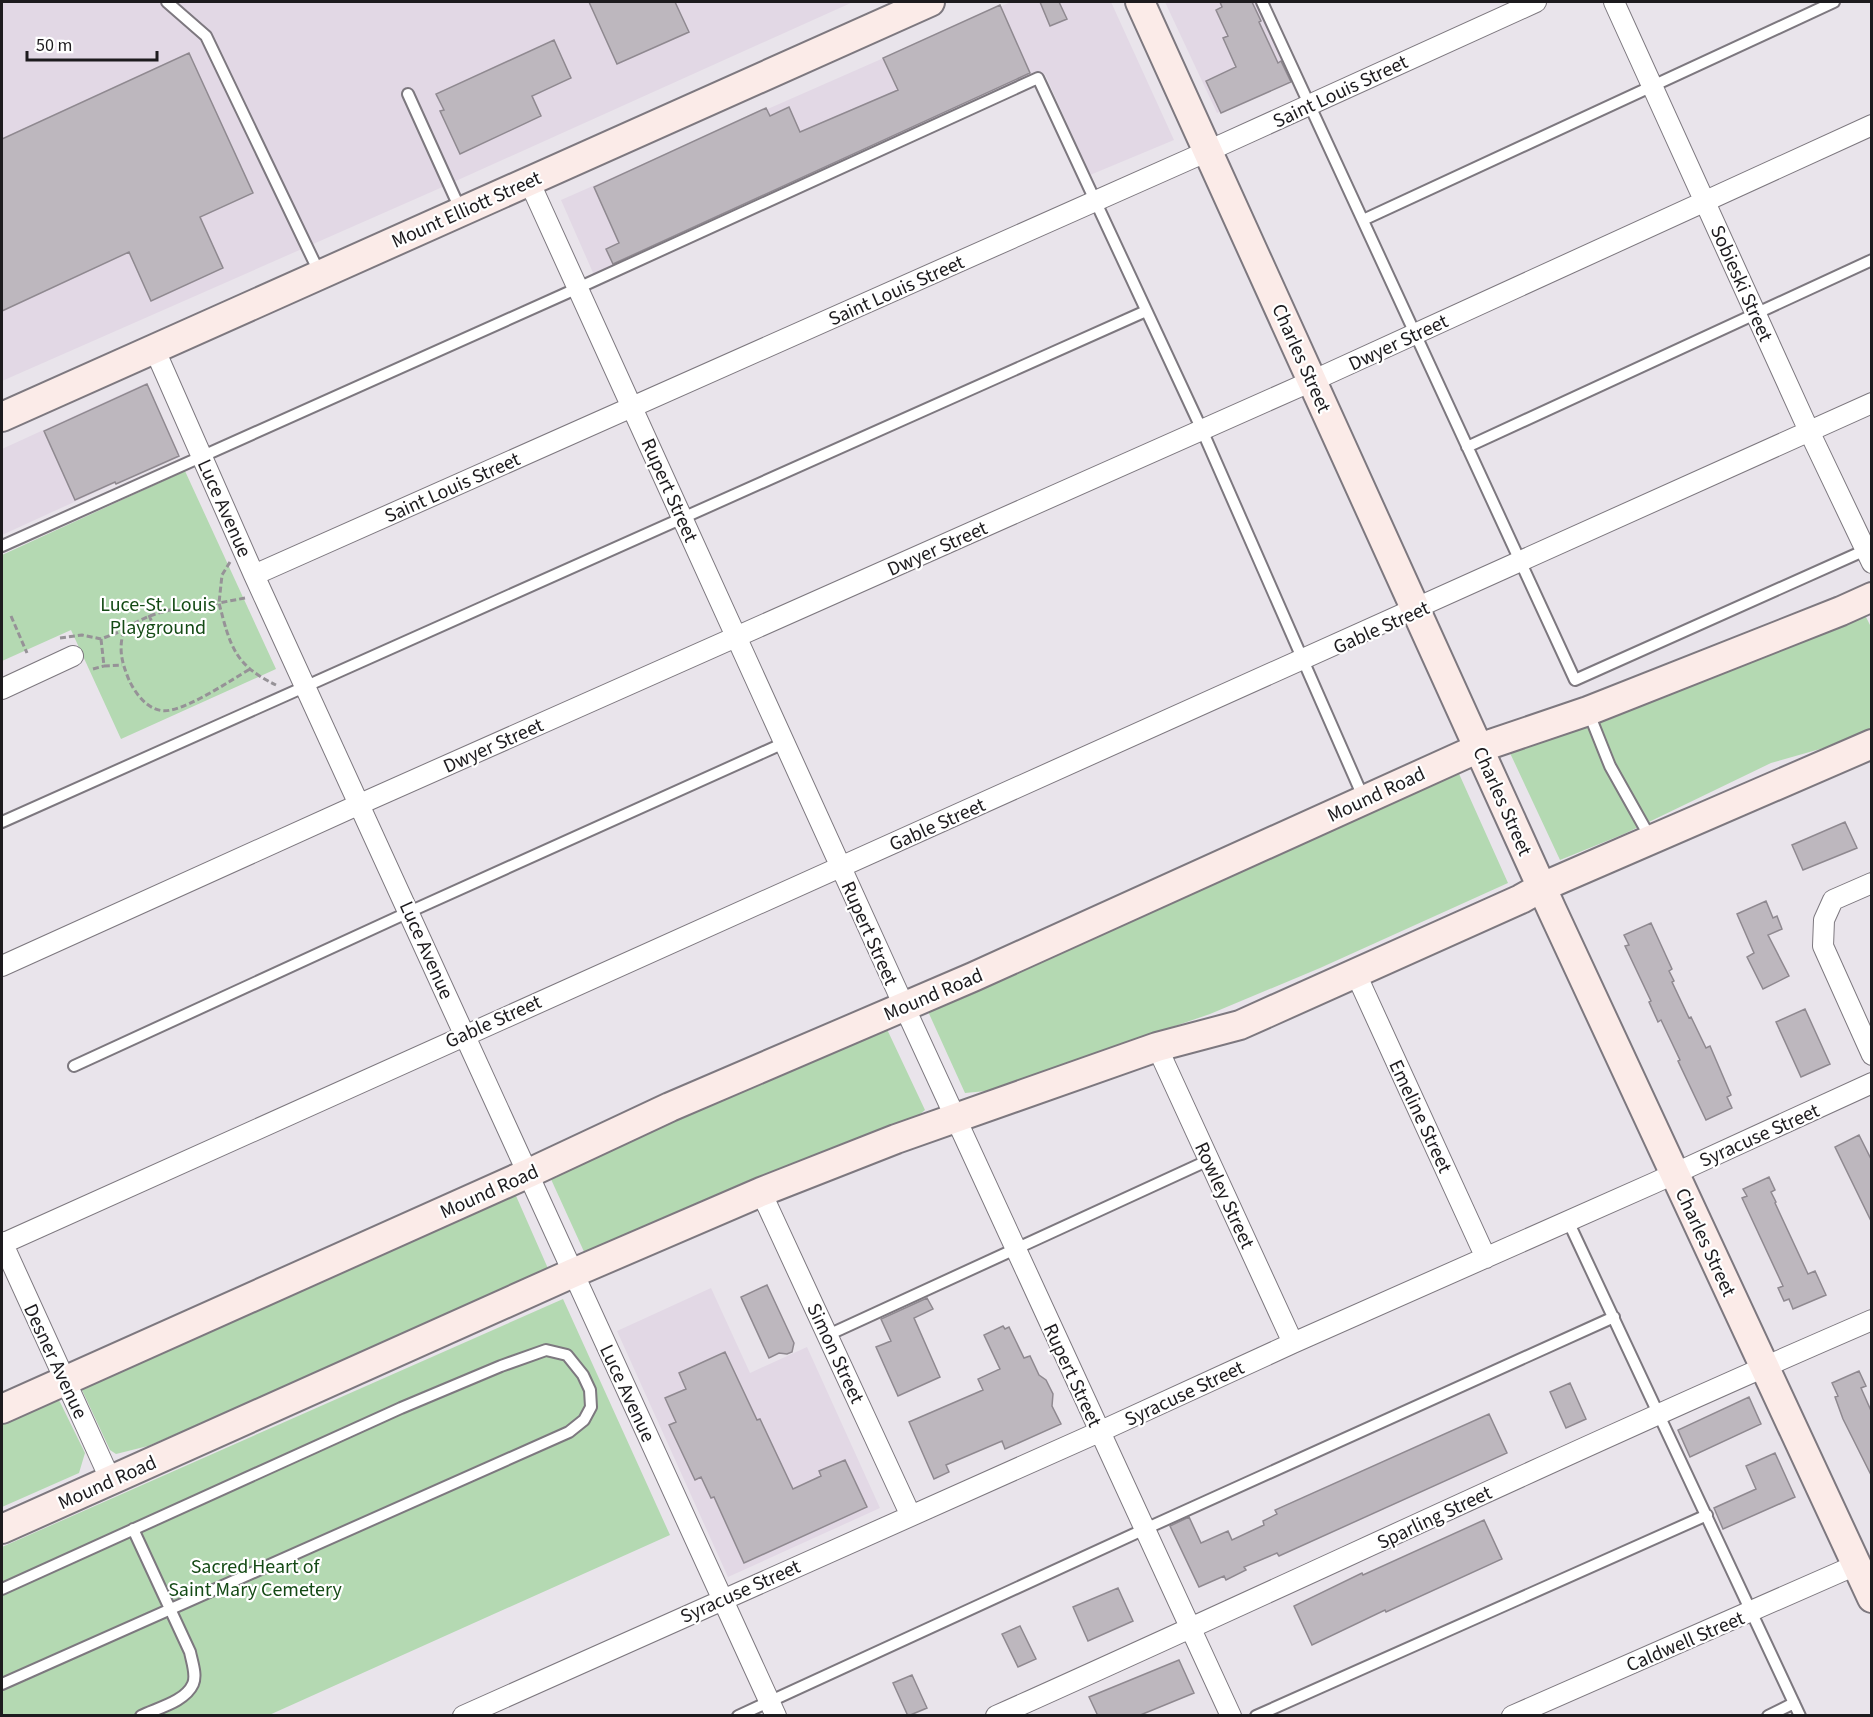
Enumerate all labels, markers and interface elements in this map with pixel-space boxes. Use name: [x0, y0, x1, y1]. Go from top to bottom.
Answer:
scale bar: [27, 24, 158, 62]
text: 50 m: [36, 33, 72, 58]
street label: Saint Louis Street: [1268, 48, 1413, 135]
street label: Mount Elliott Street: [387, 164, 546, 256]
street label: Sobieski Street: [1703, 221, 1779, 346]
street label: Saint Louis Street: [824, 248, 969, 333]
street label: Charles Street: [1265, 299, 1338, 418]
street label: Dwyer Street: [1344, 308, 1453, 378]
street label: Rupert Street: [634, 434, 705, 547]
street label: Saint Louis Street: [380, 445, 525, 530]
street label: Luce Avenue: [190, 455, 258, 562]
street label: Dwyer Street: [883, 514, 992, 583]
park label: Luce-St. Louis Playground: [100, 591, 216, 642]
street label: Gable Street: [1329, 594, 1434, 662]
street label: Dwyer Street: [439, 711, 548, 780]
street label: Charles Street: [1466, 742, 1539, 861]
street label: Mound Road: [1323, 760, 1430, 830]
street label: Gable Street: [885, 791, 990, 859]
street label: Rupert Street: [834, 877, 905, 990]
street label: Luce Avenue: [392, 897, 460, 1004]
street label: Mound Road: [879, 961, 987, 1028]
street label: Gable Street: [441, 988, 546, 1056]
street label: Emeline Street: [1382, 1055, 1459, 1178]
street label: Syracuse Street: [1695, 1097, 1824, 1175]
street label: Rowley Street: [1187, 1137, 1261, 1254]
street label: Mound Road: [436, 1158, 543, 1226]
street label: Charles Street: [1668, 1184, 1743, 1301]
street label: Desner Avenue: [16, 1299, 94, 1424]
street label: Simon Street: [800, 1299, 871, 1409]
street label: Rupert Street: [1036, 1319, 1108, 1432]
street label: Luce Avenue: [592, 1340, 662, 1447]
street label: Syracuse Street: [1120, 1354, 1249, 1434]
street label: Mound Road: [54, 1449, 161, 1517]
street label: Sparling Street: [1372, 1479, 1497, 1557]
park label: Sacred Heart of Saint Mary Cemetery: [168, 1553, 342, 1604]
street label: Syracuse Street: [676, 1553, 805, 1631]
street label: Caldwell Street: [1622, 1604, 1749, 1679]

